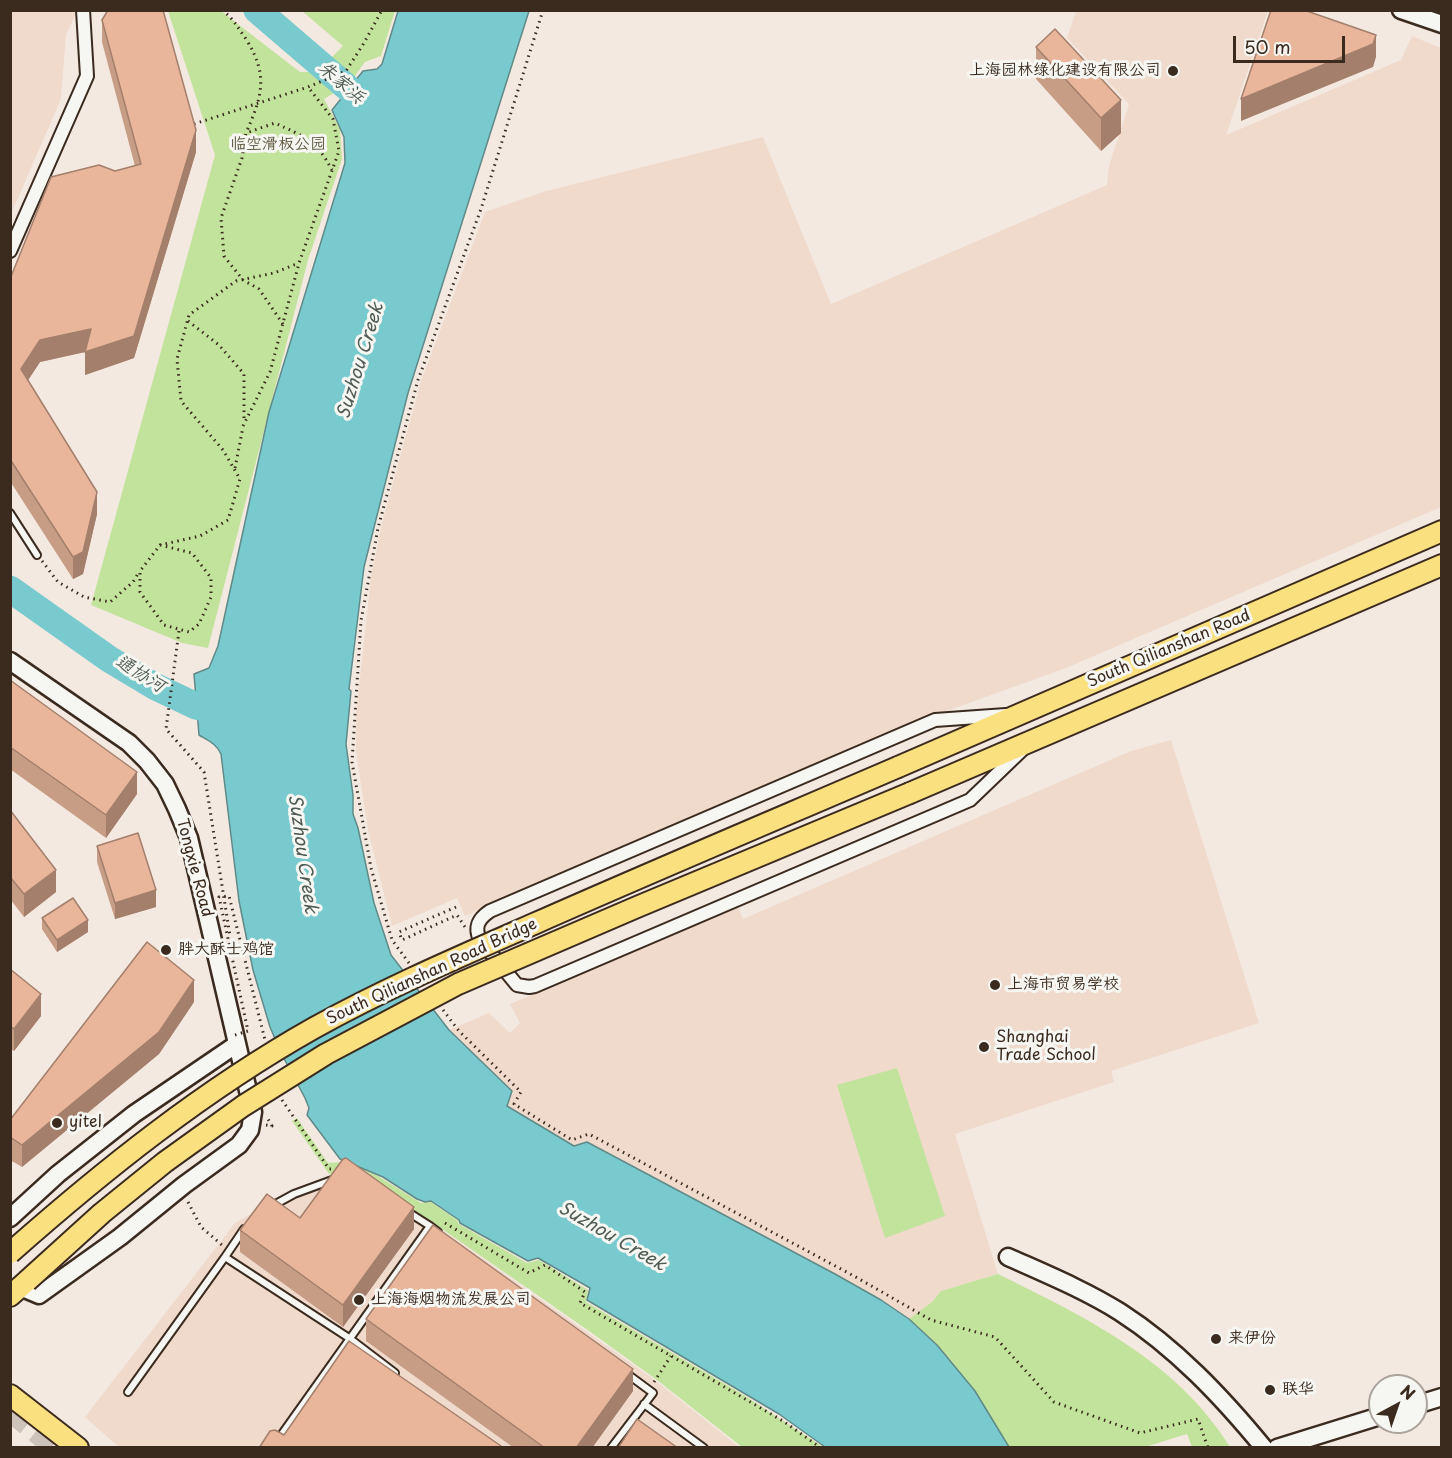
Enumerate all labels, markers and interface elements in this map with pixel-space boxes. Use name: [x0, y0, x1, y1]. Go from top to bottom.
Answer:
scale bar: [1236, 24, 1348, 62]
text: 50 m: [1244, 33, 1291, 60]
water label: 朱家浜: [314, 57, 368, 109]
place label: 上海园林绿化建设有限公司: [969, 61, 1161, 81]
marker: 上海园林绿化建设有限公司: [1166, 64, 1180, 78]
park label: 临空滑板公园: [230, 135, 326, 155]
water label: Suzhou Creek: [333, 300, 389, 422]
street label: South Qilianshan Road: [1085, 606, 1253, 692]
water label: 通协河: [111, 651, 169, 697]
water label: Suzhou Creek: [283, 793, 321, 915]
street label: Tongxie Road: [172, 817, 216, 919]
street label: South Qilianshan Road Bridge: [324, 915, 540, 1029]
place label: 胖大酥士鸡馆: [178, 940, 274, 960]
marker: 胖大酥士鸡馆: [159, 943, 173, 957]
place label: 上海市贸易学校: [1007, 975, 1119, 995]
marker: 上海市贸易学校: [988, 978, 1002, 992]
place label: Shanghai Trade School: [996, 1028, 1096, 1066]
marker: Shanghai Trade School: [977, 1040, 991, 1054]
place label: yitel: [69, 1113, 102, 1133]
marker: yitel: [50, 1116, 64, 1130]
water label: Suzhou Creek: [555, 1198, 669, 1276]
place label: 上海海烟物流发展公司: [371, 1290, 531, 1310]
marker: 上海海烟物流发展公司: [352, 1293, 366, 1307]
place label: 来伊份: [1228, 1329, 1276, 1349]
marker: 来伊份: [1209, 1332, 1223, 1346]
north arrow: [1368, 1374, 1428, 1434]
text: N: [1396, 1378, 1421, 1405]
place label: 联华: [1282, 1380, 1314, 1400]
marker: 联华: [1263, 1383, 1277, 1397]

